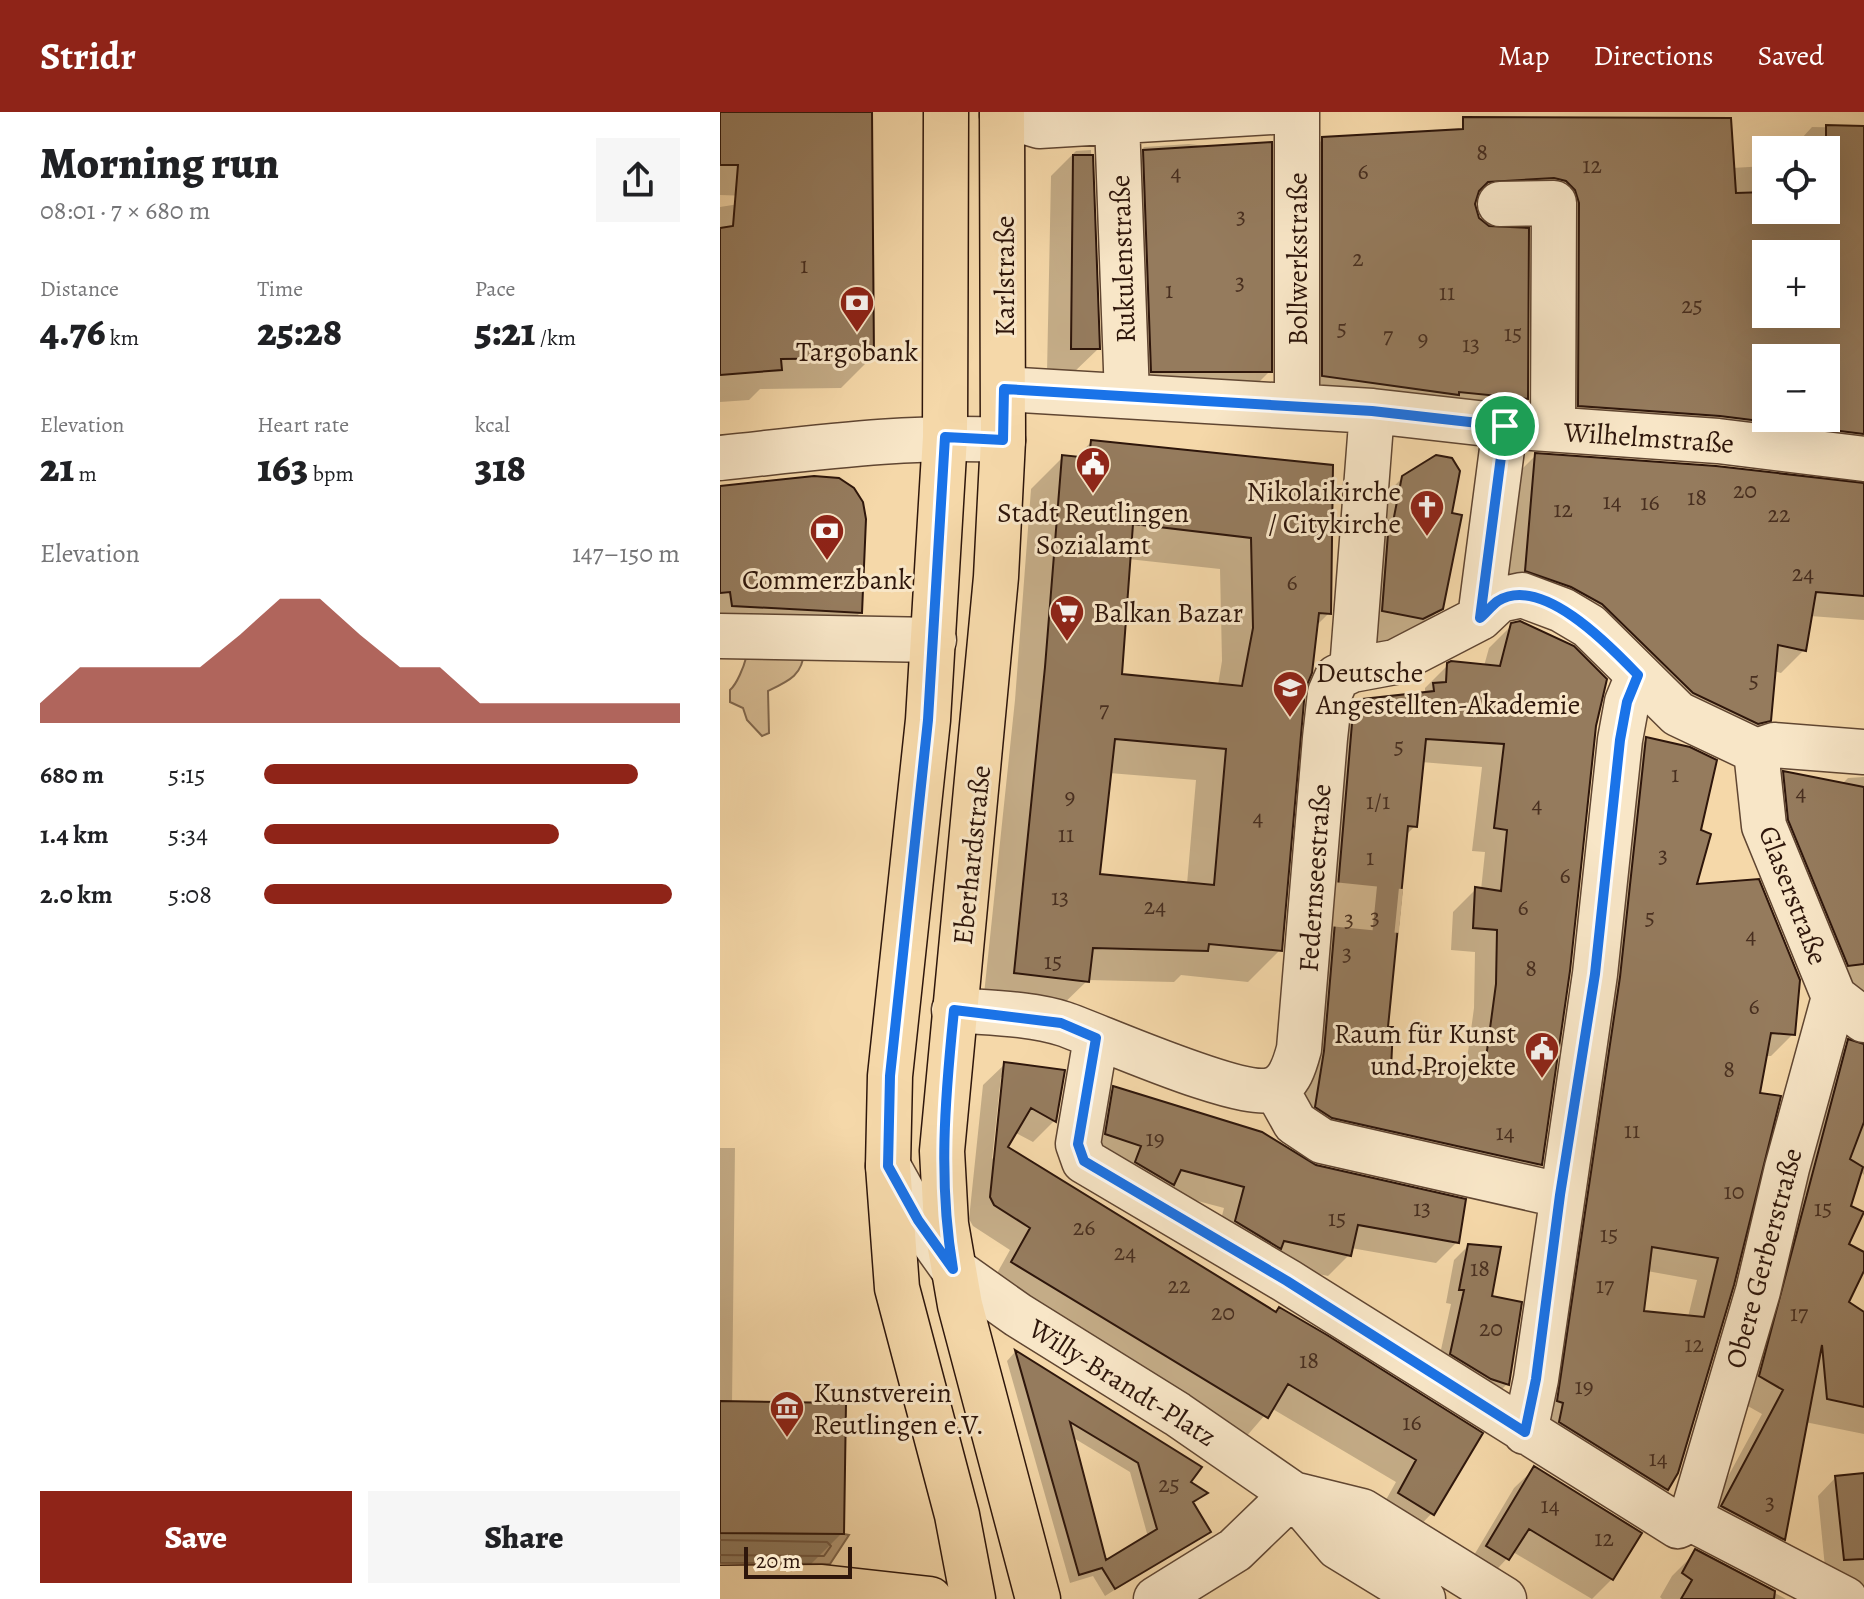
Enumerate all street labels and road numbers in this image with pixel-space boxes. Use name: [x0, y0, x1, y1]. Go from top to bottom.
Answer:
street label: Bollwerkstraße: [1279, 172, 1317, 346]
street label: Rukulenstraße: [1101, 174, 1145, 344]
street label: Karlstraße: [986, 216, 1024, 337]
street label: Wilhelmstraße: [1562, 413, 1735, 463]
street label: Eberhardstraße: [944, 763, 1000, 947]
street label: Federnseestraße: [1289, 783, 1341, 974]
street label: Glaserstraße: [1749, 820, 1837, 970]
street label: Obere Gerberstraße: [1716, 1144, 1812, 1373]
street label: Willy-Brandt-Platz: [1020, 1309, 1224, 1456]

